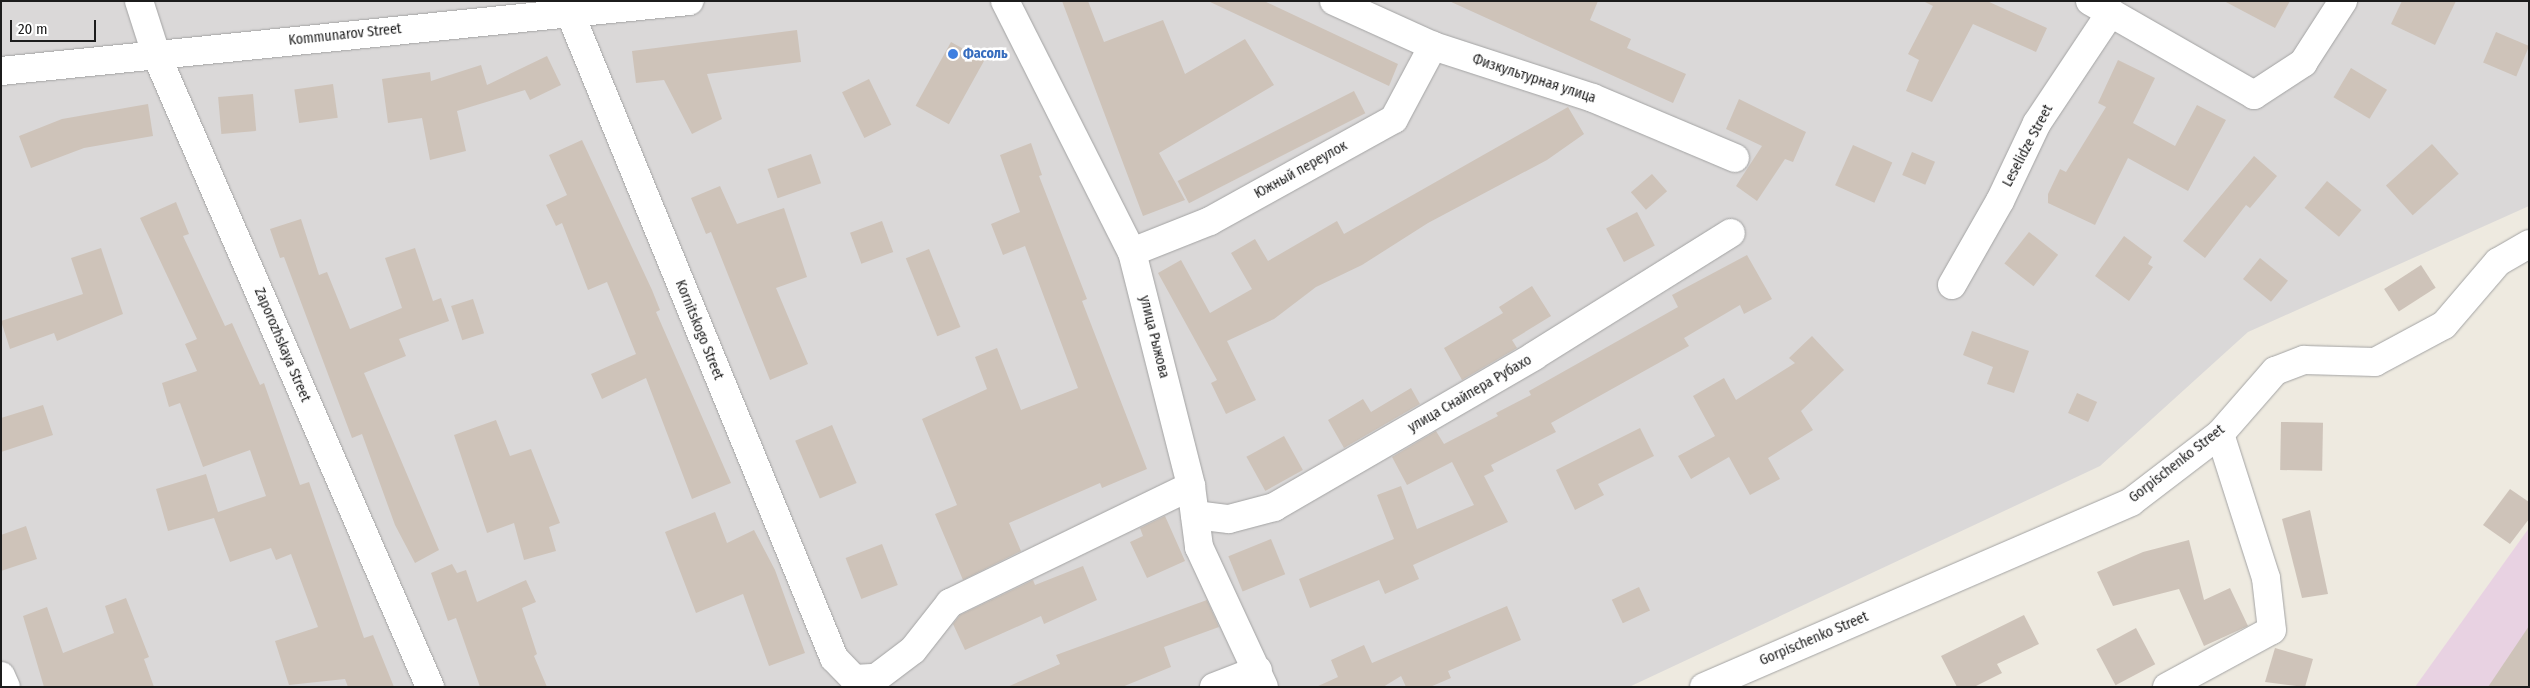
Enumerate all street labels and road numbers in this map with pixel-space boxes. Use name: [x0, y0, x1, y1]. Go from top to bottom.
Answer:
street label: Kommunarov Street: [288, 21, 402, 49]
street label: Физкультурная улица: [1470, 51, 1598, 107]
street label: Leselidze Street: [1999, 102, 2057, 190]
street label: Южный переулок: [1252, 138, 1350, 202]
street label: Kornitskogo Street: [671, 278, 727, 382]
street label: Zaporozhskaya Street: [250, 285, 314, 405]
street label: улица Рыжова: [1136, 294, 1172, 380]
street label: улица Снайпера Рубахо: [1405, 352, 1535, 436]
street label: Gorpischenko Street: [2126, 422, 2228, 506]
street label: Gorpischenko Street: [1757, 609, 1871, 669]

